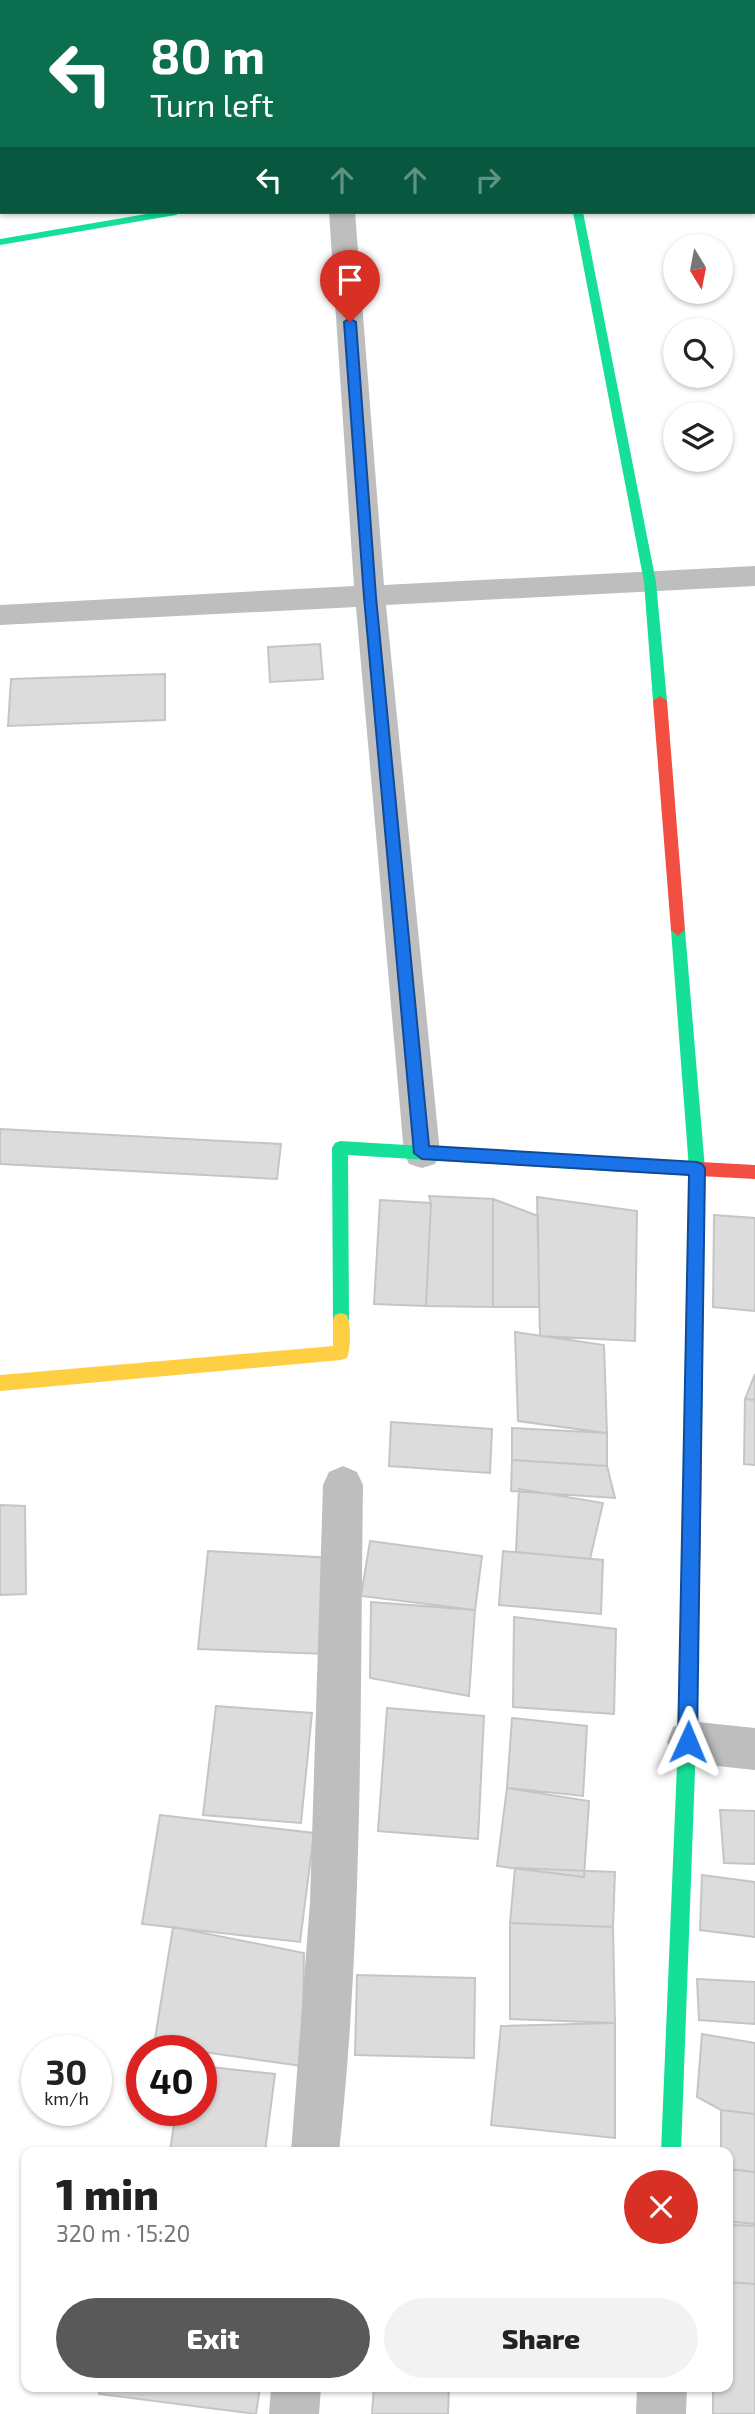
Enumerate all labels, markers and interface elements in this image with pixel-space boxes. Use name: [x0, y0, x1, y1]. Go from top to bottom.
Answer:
text: 80 m: [150, 25, 265, 84]
icon: left: [35, 28, 126, 119]
text: Turn left: [150, 85, 274, 123]
icon: left: [250, 161, 288, 199]
icon: ahead: [323, 161, 361, 199]
icon: ahead: [396, 161, 434, 199]
icon: right: [469, 161, 507, 199]
north arrow: [663, 234, 733, 304]
map controls: [663, 234, 733, 472]
pin: [320, 250, 380, 322]
icon: arrive: [331, 261, 369, 299]
button: search: [663, 318, 733, 388]
button: layers: [663, 402, 733, 472]
position arrow: [651, 1705, 725, 1779]
speed limit sign: 40: [126, 2035, 217, 2126]
text: 30: [46, 2050, 87, 2092]
text: km/h: [44, 2087, 89, 2109]
text: 1 min: [56, 2168, 159, 2218]
button: close: [624, 2170, 698, 2244]
text: 320 m · 15:20: [56, 2219, 190, 2247]
button: Exit: [56, 2298, 370, 2378]
button: Share: [384, 2298, 698, 2378]

